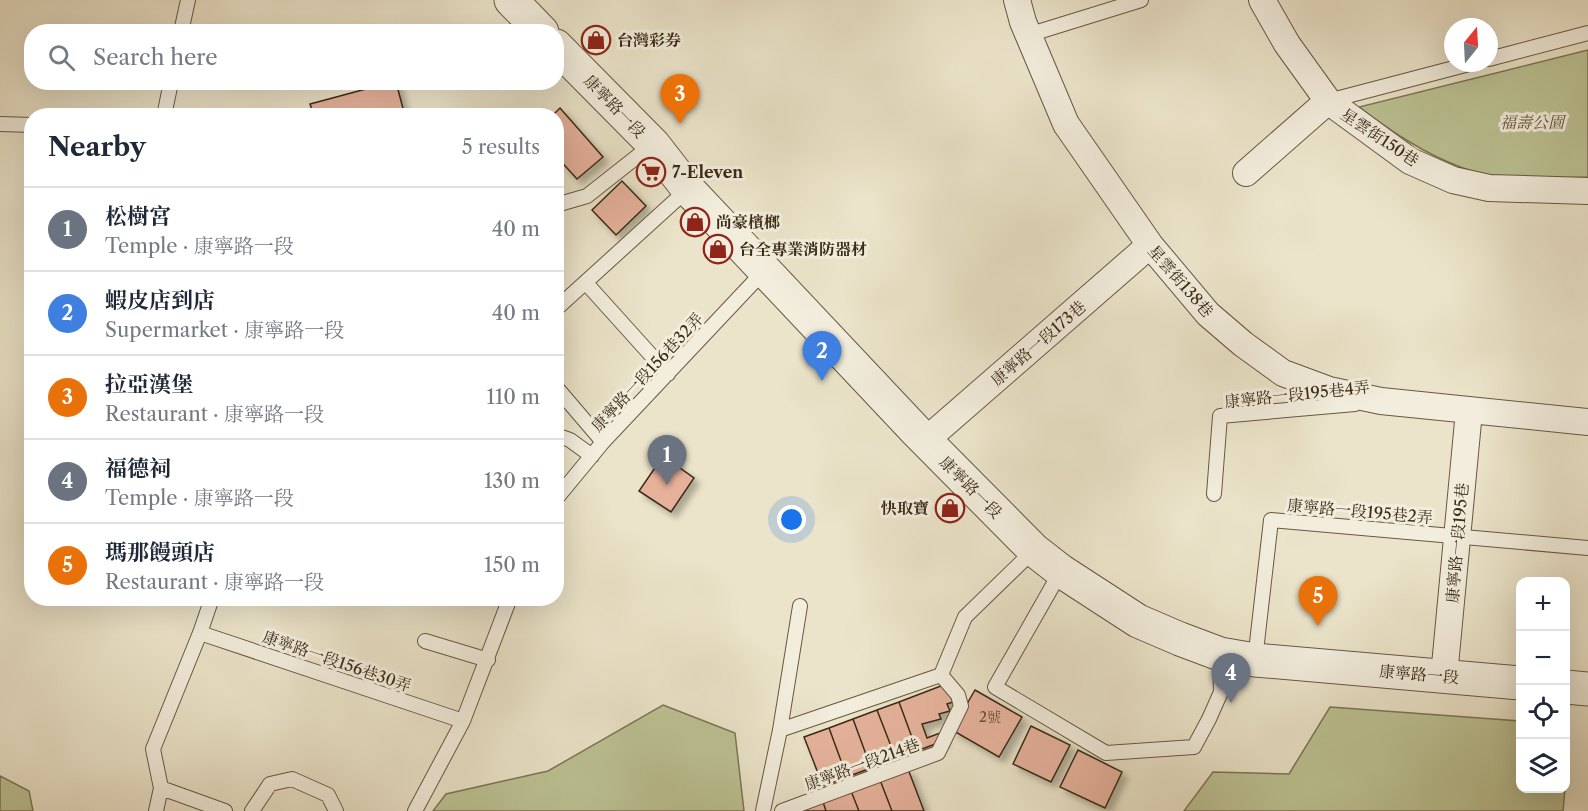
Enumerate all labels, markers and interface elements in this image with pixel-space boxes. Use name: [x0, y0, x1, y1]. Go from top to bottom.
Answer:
north arrow: [1444, 18, 1498, 72]
search box: [24, 24, 564, 90]
shop icon: 台灣彩券: [580, 24, 612, 56]
place label: 台灣彩券: [617, 30, 681, 50]
icon: search: [45, 41, 78, 74]
text: Search here: [93, 44, 218, 71]
street label: 康寧路一段: [580, 70, 650, 142]
pin: 3: [660, 74, 700, 124]
street label: 星雲街150巷: [1337, 104, 1423, 170]
park label: 福壽公園: [1500, 112, 1567, 132]
text: Nearby: [48, 131, 146, 163]
text: 5 results: [462, 135, 540, 159]
supermarket icon: 7-Eleven: [635, 156, 667, 188]
place label: 7-Eleven: [672, 162, 743, 182]
text: 松樹宮: [105, 203, 171, 230]
shop icon: 尚豪檳榔: [679, 206, 711, 238]
place label: 尚豪檳榔: [716, 212, 780, 232]
text: 1: [63, 217, 72, 241]
text: 40 m: [492, 217, 540, 241]
shop icon: 台全專業消防器材: [702, 233, 734, 265]
text: Temple · 康寧路一段: [105, 234, 294, 258]
place label: 台全專業消防器材: [739, 239, 867, 259]
street label: 星雲街138巷: [1144, 241, 1218, 321]
text: 蝦皮店到店: [105, 287, 215, 314]
street label: 康寧路一段173巷: [986, 296, 1090, 390]
text: 2: [62, 301, 73, 325]
text: 40 m: [492, 301, 540, 325]
street label: 康寧路一段156巷32弄: [587, 309, 707, 435]
text: Supermarket · 康寧路一段: [105, 318, 344, 342]
pin: 2: [802, 332, 842, 381]
text: 拉亞漢堡: [105, 371, 193, 398]
street label: 康寧路一段195巷4弄: [1223, 376, 1371, 412]
text: 3: [62, 385, 73, 409]
text: 110 m: [487, 385, 540, 409]
text: Restaurant · 康寧路一段: [105, 402, 324, 426]
pin: 1: [648, 436, 686, 485]
street label: 康寧路一段: [936, 452, 1006, 522]
text: 福德祠: [105, 455, 171, 482]
text: 4: [62, 469, 73, 493]
text: 130 m: [484, 469, 540, 493]
street label: 康寧路一段195巷: [1442, 482, 1472, 604]
text: Temple · 康寧路一段: [105, 486, 294, 510]
shop icon: 快取寶: [934, 492, 966, 524]
street label: 康寧路一段195巷2弄: [1286, 495, 1434, 527]
place label: 快取寶: [881, 498, 929, 518]
your location: [777, 505, 806, 534]
text: 瑪那饅頭店: [105, 539, 215, 566]
text: 5: [62, 553, 73, 577]
text: 150 m: [484, 553, 540, 577]
text: Restaurant · 康寧路一段: [105, 570, 324, 594]
pin: 5: [1298, 576, 1338, 626]
map controls: [1516, 577, 1570, 793]
button: +: [1516, 577, 1570, 631]
street label: 康寧路一段156巷30弄: [260, 626, 414, 696]
button: −: [1516, 631, 1570, 685]
pin: 4: [1212, 654, 1250, 703]
street label: 康寧路一段: [1378, 661, 1460, 687]
button: locate: [1516, 685, 1570, 739]
house number: 2號: [979, 708, 1001, 726]
street label: 康寧路一段214巷: [802, 734, 922, 794]
button: layers: [1516, 739, 1570, 793]

